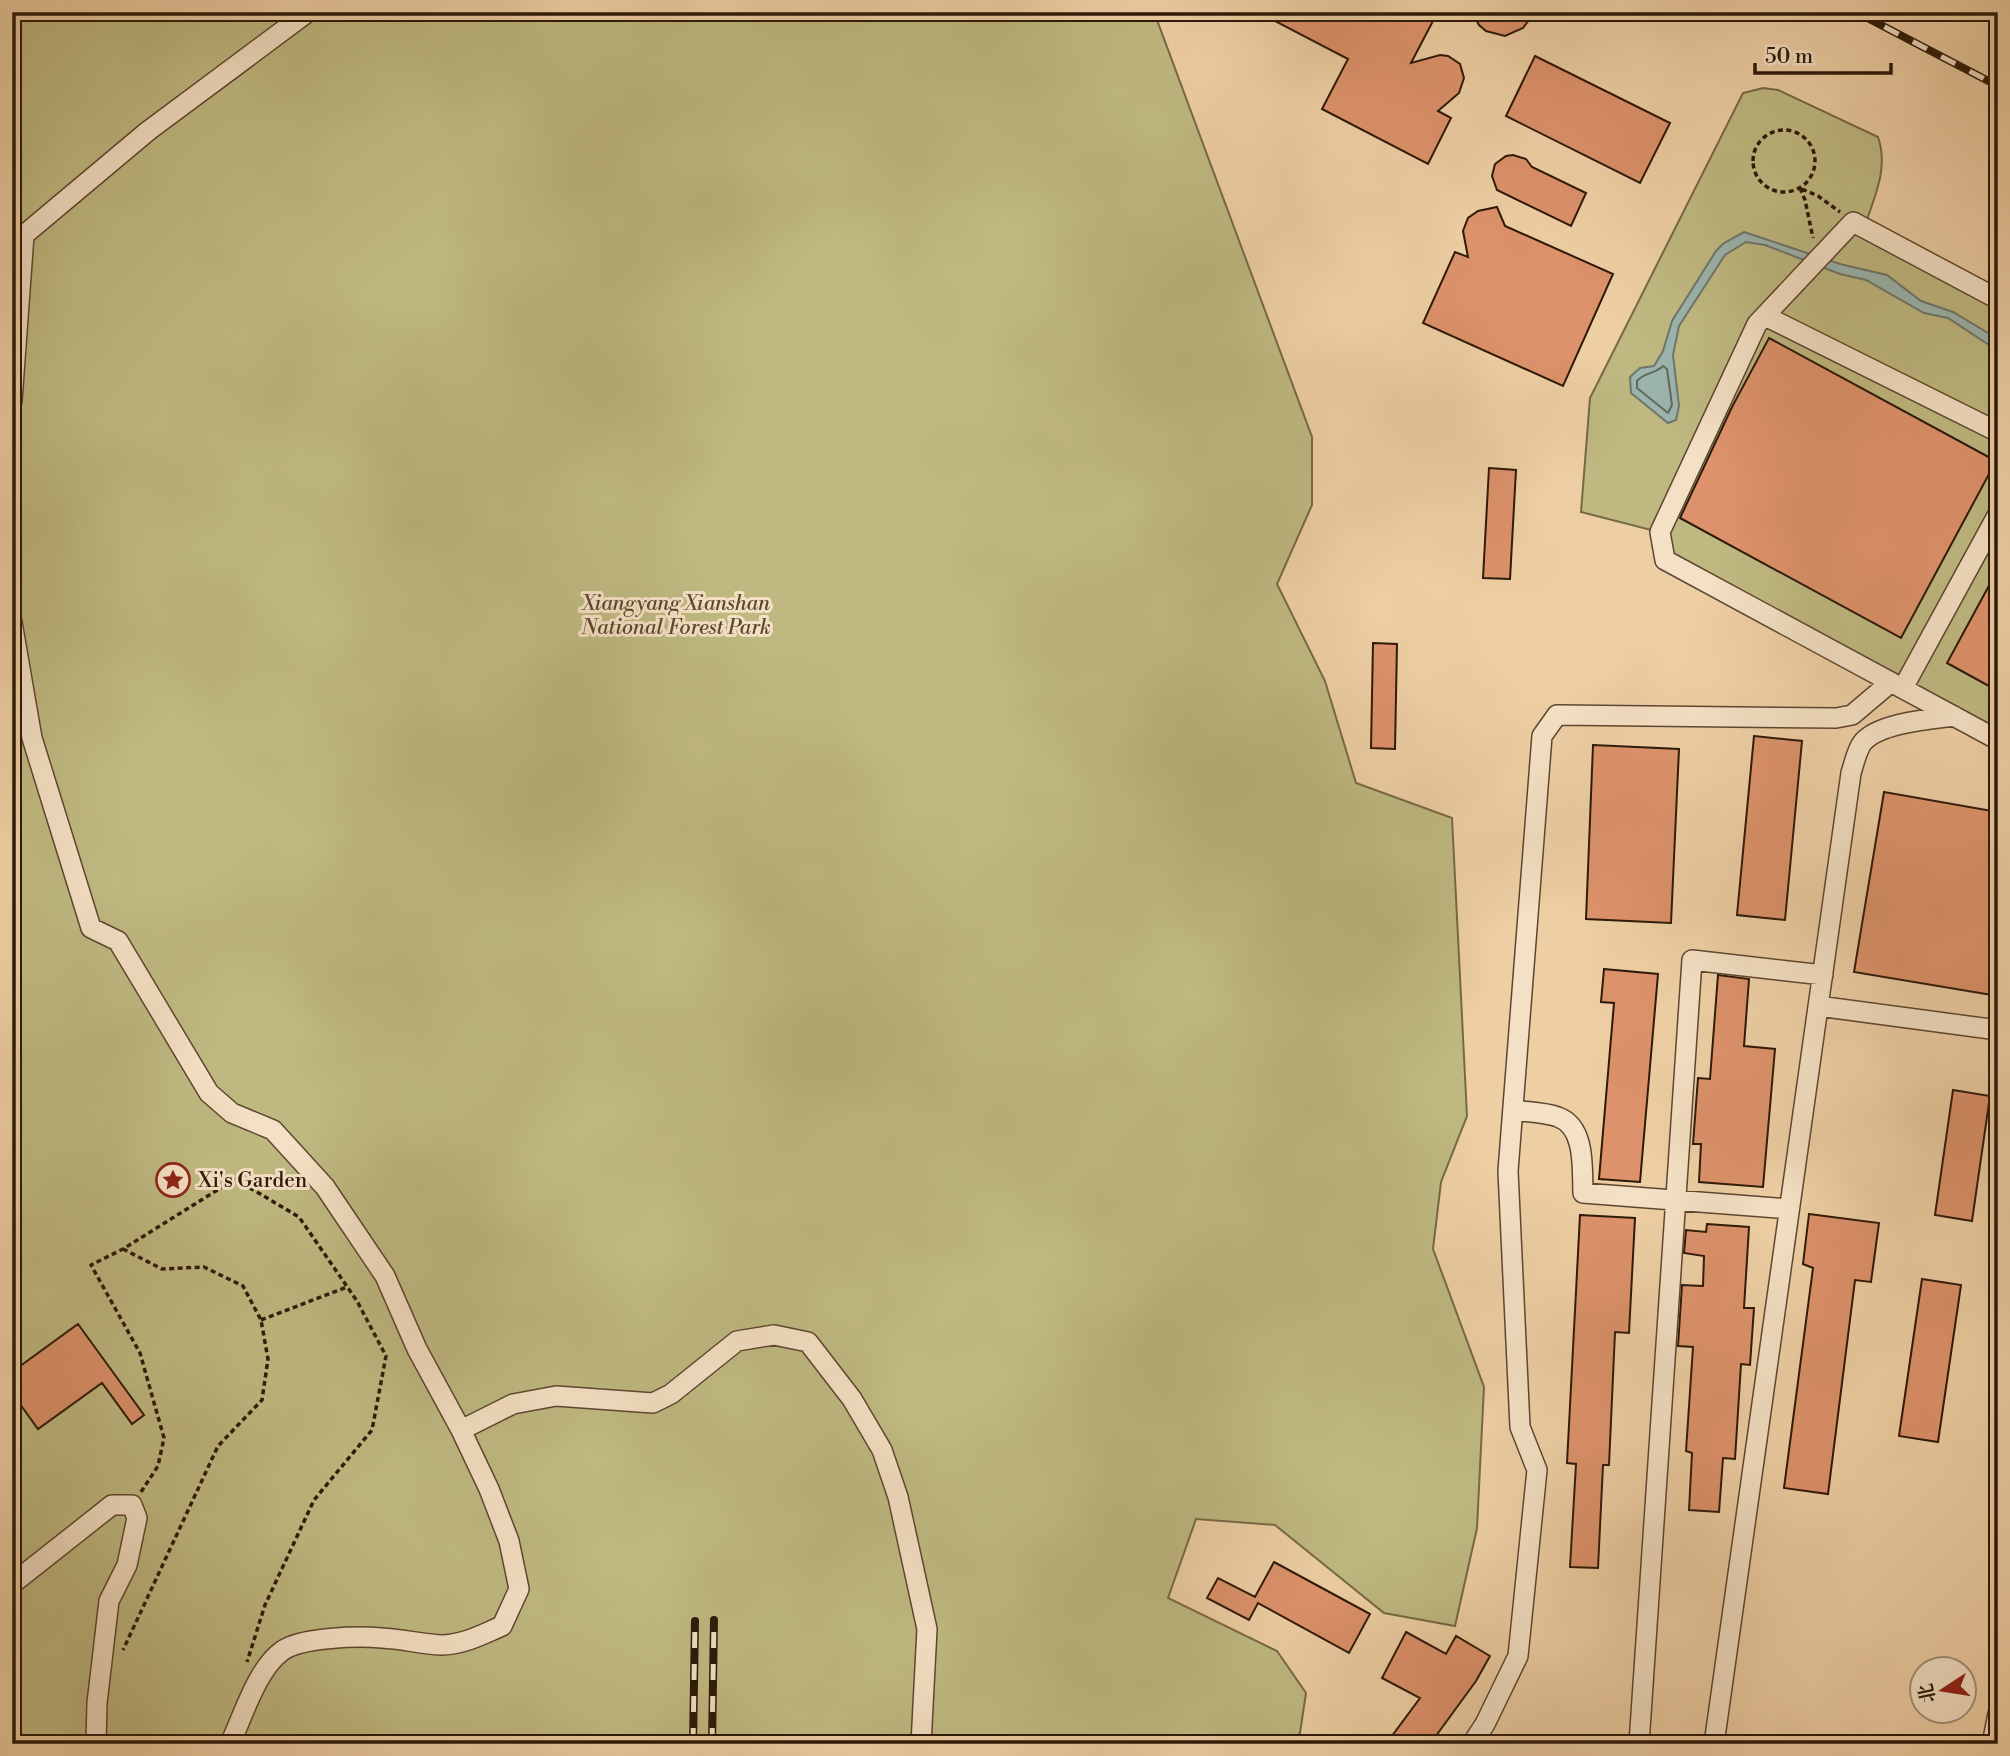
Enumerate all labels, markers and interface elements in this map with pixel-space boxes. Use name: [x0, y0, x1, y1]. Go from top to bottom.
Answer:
scale bar: [1755, 32, 1891, 76]
text: 50 m: [1765, 44, 1813, 70]
park label: Xiangyang Xianshan National Forest Park: [580, 591, 771, 641]
place icon: Xi's Garden: [154, 1161, 192, 1199]
place label: Xi's Garden: [197, 1168, 308, 1194]
north arrow: [1909, 1654, 1979, 1724]
text: 北: [1914, 1682, 1941, 1705]

